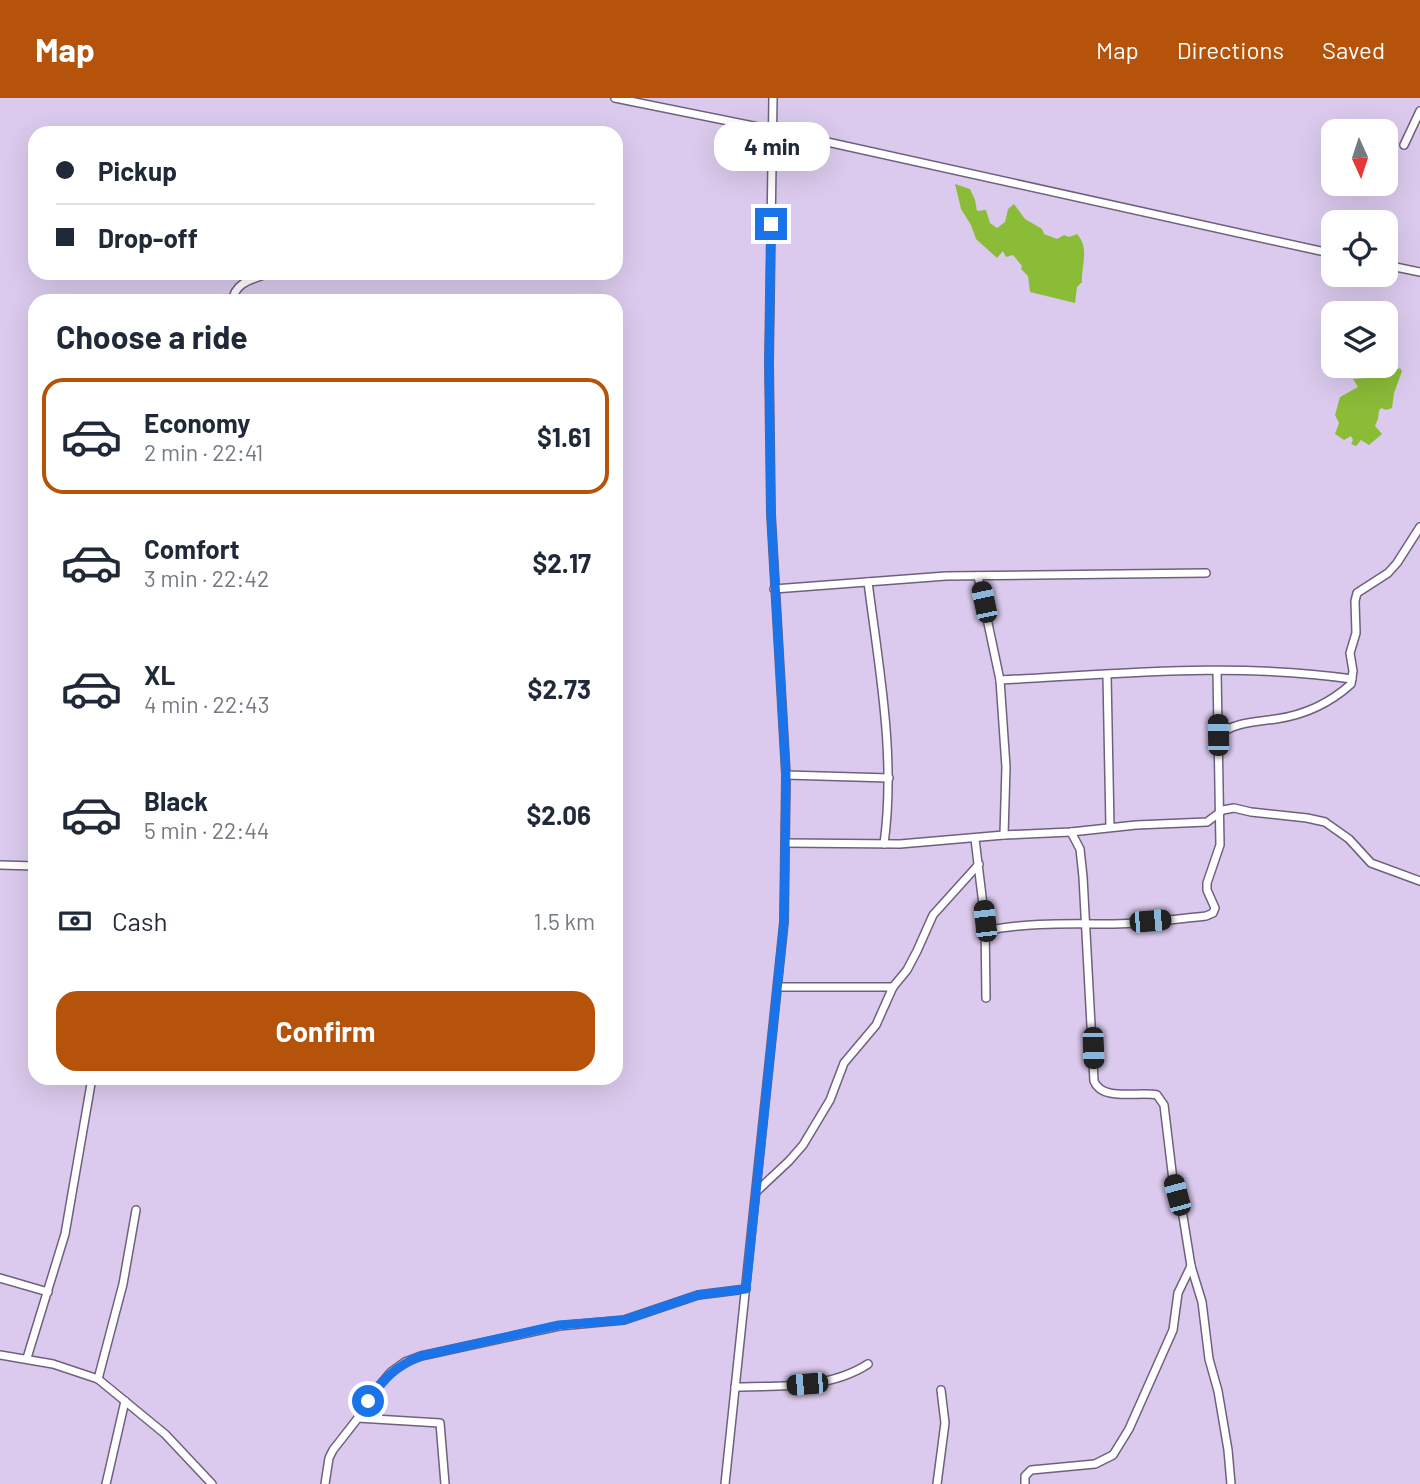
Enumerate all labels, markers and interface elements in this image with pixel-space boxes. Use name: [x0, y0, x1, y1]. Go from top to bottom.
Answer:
text: Map: [35, 29, 95, 69]
text: Map: [1096, 35, 1139, 64]
text: Directions: [1177, 35, 1284, 64]
text: Saved: [1322, 35, 1385, 64]
north arrow: [1321, 119, 1398, 196]
map controls: [1321, 119, 1398, 378]
callout: 4 min: [713, 122, 829, 172]
text: 4 min: [744, 132, 800, 160]
text: Pickup: [98, 155, 177, 186]
route end: [755, 208, 787, 240]
button: locate: [1321, 210, 1398, 287]
text: Drop-off: [98, 222, 198, 253]
button: layers: [1321, 301, 1398, 378]
text: Choose a ride: [56, 317, 248, 355]
icon: car: [60, 405, 123, 468]
text: Economy: [144, 407, 250, 438]
text: $1.61: [537, 421, 591, 452]
text: 2 min · 22:41: [144, 438, 263, 466]
icon: car: [60, 531, 123, 594]
text: Comfort: [144, 533, 240, 564]
text: $2.17: [532, 547, 591, 578]
text: 3 min · 22:42: [144, 564, 269, 592]
car: [970, 579, 999, 625]
icon: car: [60, 657, 123, 720]
text: XL: [144, 659, 175, 690]
text: $2.73: [528, 673, 591, 704]
text: 4 min · 22:43: [144, 690, 270, 718]
car: [1208, 714, 1229, 756]
icon: car: [60, 783, 123, 846]
text: Black: [144, 785, 208, 816]
text: $2.06: [526, 799, 591, 830]
text: 5 min · 22:44: [144, 816, 270, 844]
car: [973, 899, 998, 943]
icon: cash: [56, 902, 94, 940]
text: Cash: [112, 905, 167, 936]
text: 1.5 km: [534, 907, 595, 935]
car: [1129, 909, 1172, 933]
button: Confirm: [56, 991, 595, 1071]
car: [1082, 1027, 1105, 1069]
car: [1162, 1172, 1193, 1218]
car: [786, 1372, 829, 1396]
route start: [352, 1385, 384, 1417]

